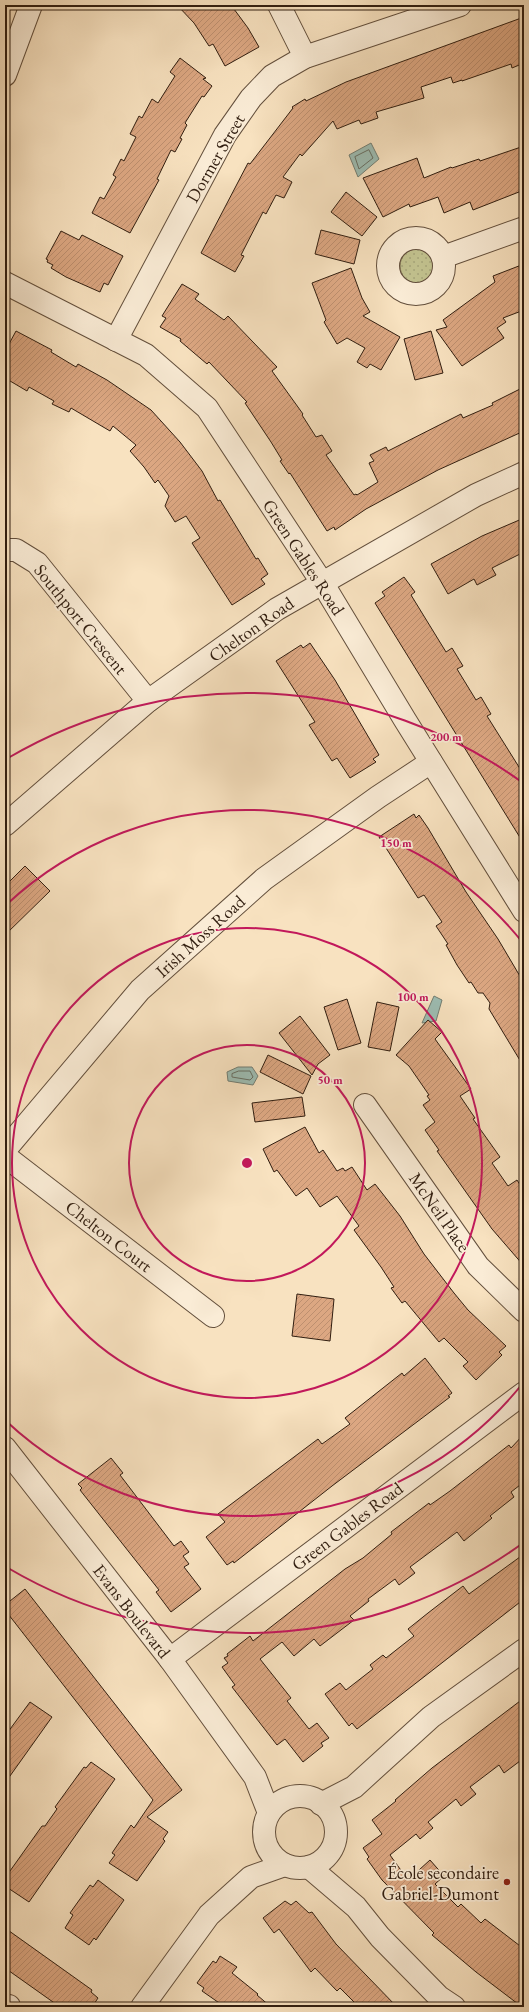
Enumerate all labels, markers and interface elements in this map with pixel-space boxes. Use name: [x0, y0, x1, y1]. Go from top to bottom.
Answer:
street label: Dormer Street: [180, 109, 250, 206]
street label: Green Gables Road: [258, 495, 351, 620]
street label: Southport Crescent: [29, 559, 133, 679]
street label: Chelton Road: [204, 591, 299, 667]
text: 200 m: [430, 729, 462, 745]
text: 150 m: [380, 835, 412, 851]
street label: Irish Moss Road: [150, 889, 250, 982]
text: 100 m: [397, 989, 429, 1005]
text: 50 m: [317, 1072, 343, 1088]
centre of rings: [240, 1156, 254, 1170]
street label: McNeil Place: [404, 1168, 476, 1256]
street label: Chelton Court: [61, 1195, 157, 1277]
street label: Green Gables Road: [287, 1476, 408, 1575]
street label: Evans Boulevard: [88, 1559, 177, 1664]
place label: École secondaire Gabriel-Dumont: [382, 1861, 499, 1905]
marker: École secondaire Gabriel-Dumont: [502, 1877, 512, 1887]

